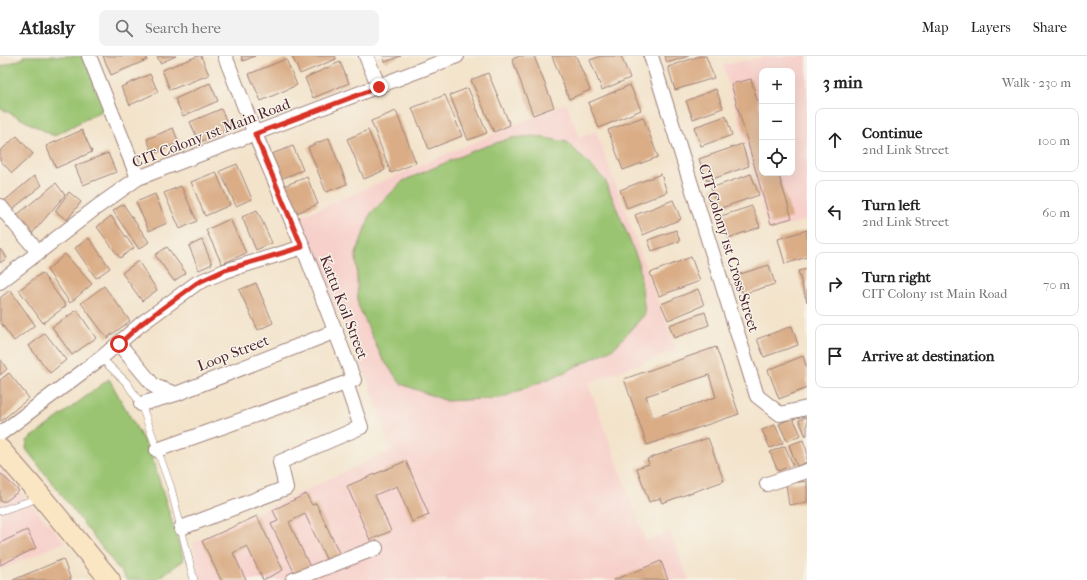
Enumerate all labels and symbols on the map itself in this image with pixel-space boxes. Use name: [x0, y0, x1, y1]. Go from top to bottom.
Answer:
route end: [370, 78, 388, 96]
street label: CIT Colony 1st Main Road: [129, 94, 293, 171]
street label: CIT Colony 1st Cross Street: [695, 162, 763, 335]
street label: Kattu Koil Street: [316, 252, 372, 362]
street label: Loop Street: [195, 331, 272, 375]
route start: [110, 335, 128, 353]

